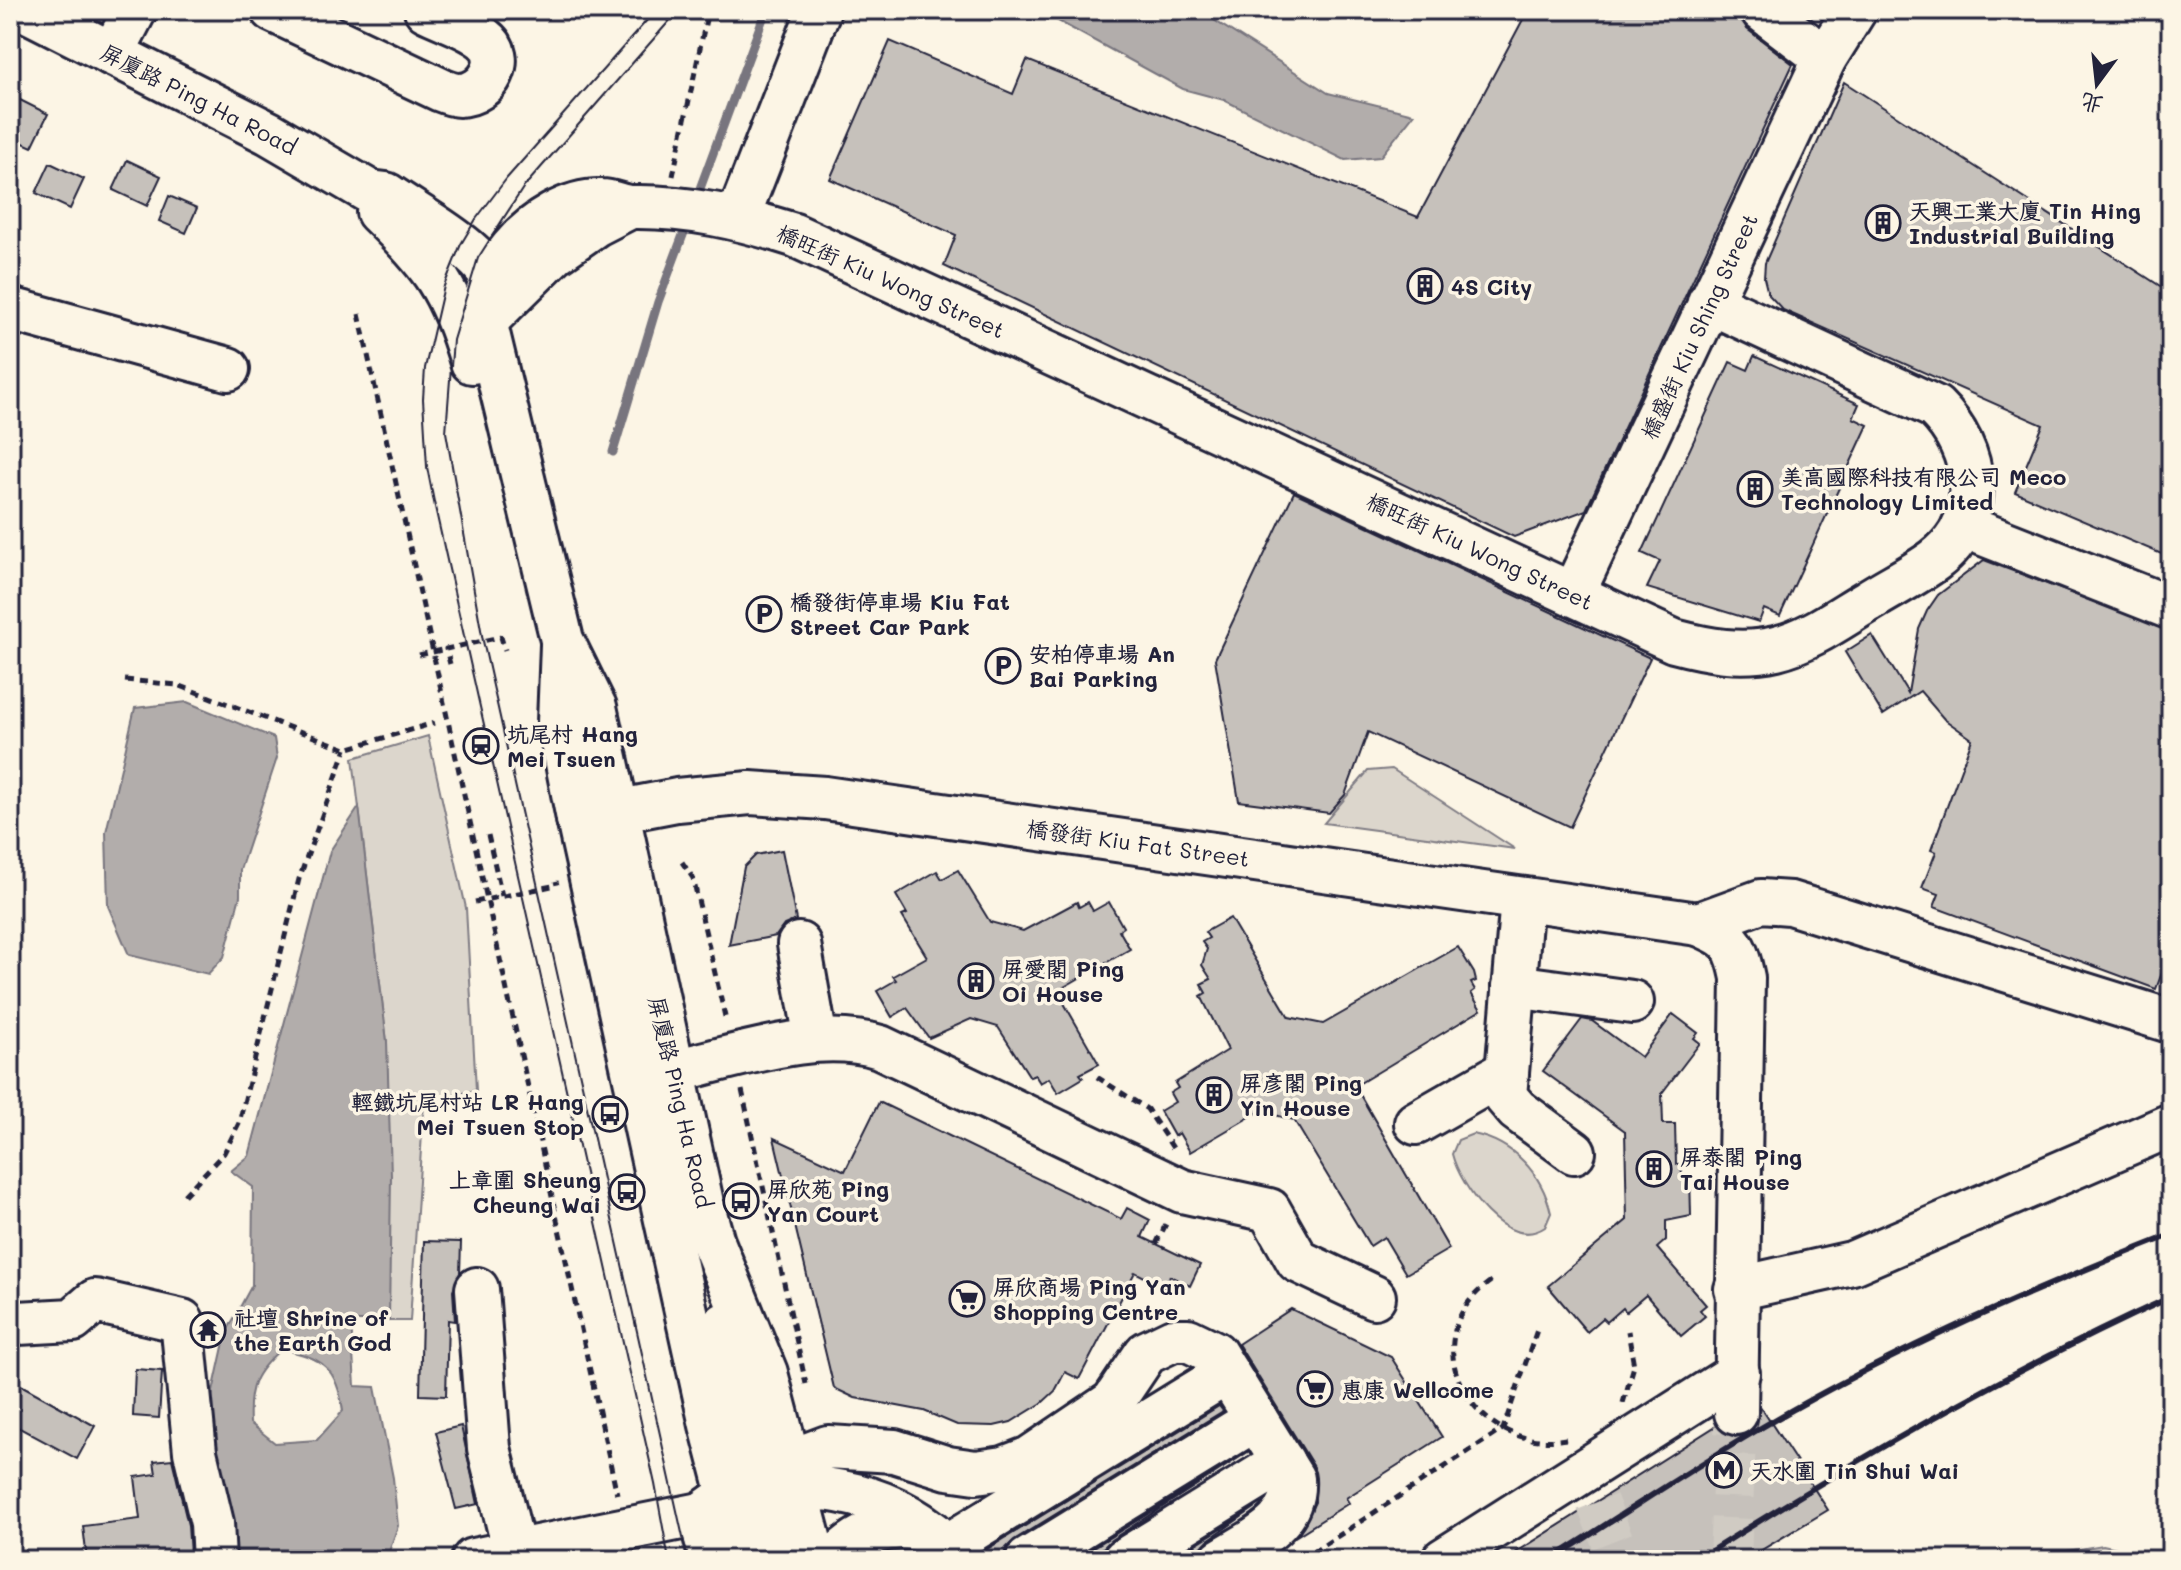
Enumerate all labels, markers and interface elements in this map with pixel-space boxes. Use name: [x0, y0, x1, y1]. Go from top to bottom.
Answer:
street label: 屏廈路 Ping Ha Road: [96, 37, 302, 161]
north arrow: [2057, 44, 2137, 124]
text: 北: [2077, 87, 2106, 121]
place label: 天興工業大廈 Tin Hing Industrial Building: [1909, 196, 2141, 250]
building icon: 天興工業大廈 Tin Hing Industrial Building: [1864, 204, 1902, 242]
street label: 橋盛街 Kiu Shing Street: [1634, 209, 1764, 443]
street label: 橋旺街 Kiu Wong Street: [772, 218, 1010, 344]
building icon: 4S City: [1406, 267, 1444, 305]
place label: 4S City: [1451, 272, 1532, 301]
place label: 美高國際科技有限公司 Meco Technology Limited: [1781, 462, 2066, 516]
building icon: 美高國際科技有限公司 Meco Technology Limited: [1736, 470, 1774, 508]
street label: 橋旺街 Kiu Wong Street: [1362, 486, 1598, 616]
place label: 橋發街停車場 Kiu Fat Street Car Park: [790, 587, 1010, 641]
parking icon: 橋發街停車場 Kiu Fat Street Car Park: [745, 595, 783, 633]
place label: 安柏停車場 An Bai Parking: [1029, 639, 1175, 693]
parking icon: 安柏停車場 An Bai Parking: [984, 647, 1022, 685]
place label: 坑尾村 Hang Mei Tsuen: [507, 719, 638, 773]
station icon: 坑尾村 Hang Mei Tsuen: [462, 727, 500, 765]
street label: 橋發街 Kiu Fat Street: [1025, 813, 1251, 873]
place label: 屏愛閣 Ping Oi House: [1002, 954, 1124, 1008]
building icon: 屏愛閣 Ping Oi House: [957, 962, 995, 1000]
street label: 屏廈路 Ping Ha Road: [643, 993, 719, 1211]
place label: 屏彥閣 Ping Yin House: [1240, 1068, 1362, 1122]
building icon: 屏彥閣 Ping Yin House: [1195, 1076, 1233, 1114]
place label: 輕鐵坑尾村站 LR Hang Mei Tsuen Stop: [351, 1087, 584, 1141]
bus stop icon: 輕鐵坑尾村站 LR Hang Mei Tsuen Stop: [591, 1095, 629, 1133]
place label: 屏泰閣 Ping Tai House: [1680, 1142, 1802, 1196]
building icon: 屏泰閣 Ping Tai House: [1635, 1150, 1673, 1188]
place label: 上章圍 Sheung Cheung Wai: [449, 1165, 601, 1219]
bus stop icon: 上章圍 Sheung Cheung Wai: [608, 1173, 646, 1211]
place label: 屏欣苑 Ping Yan Court: [767, 1174, 889, 1228]
bus stop icon: 屏欣苑 Ping Yan Court: [722, 1182, 760, 1220]
place label: 屏欣商場 Ping Yan Shopping Centre: [993, 1272, 1186, 1326]
supermarket icon: 屏欣商場 Ping Yan Shopping Centre: [948, 1280, 986, 1318]
place label: 社壇 Shrine of the Earth God: [234, 1303, 391, 1357]
temple icon: 社壇 Shrine of the Earth God: [189, 1311, 227, 1349]
supermarket icon: 惠康 Wellcome: [1296, 1370, 1334, 1408]
place label: 惠康 Wellcome: [1341, 1375, 1494, 1404]
metro station icon: 天水圍 Tin Shui Wai: [1705, 1451, 1743, 1489]
place label: 天水圍 Tin Shui Wai: [1750, 1456, 1959, 1485]

